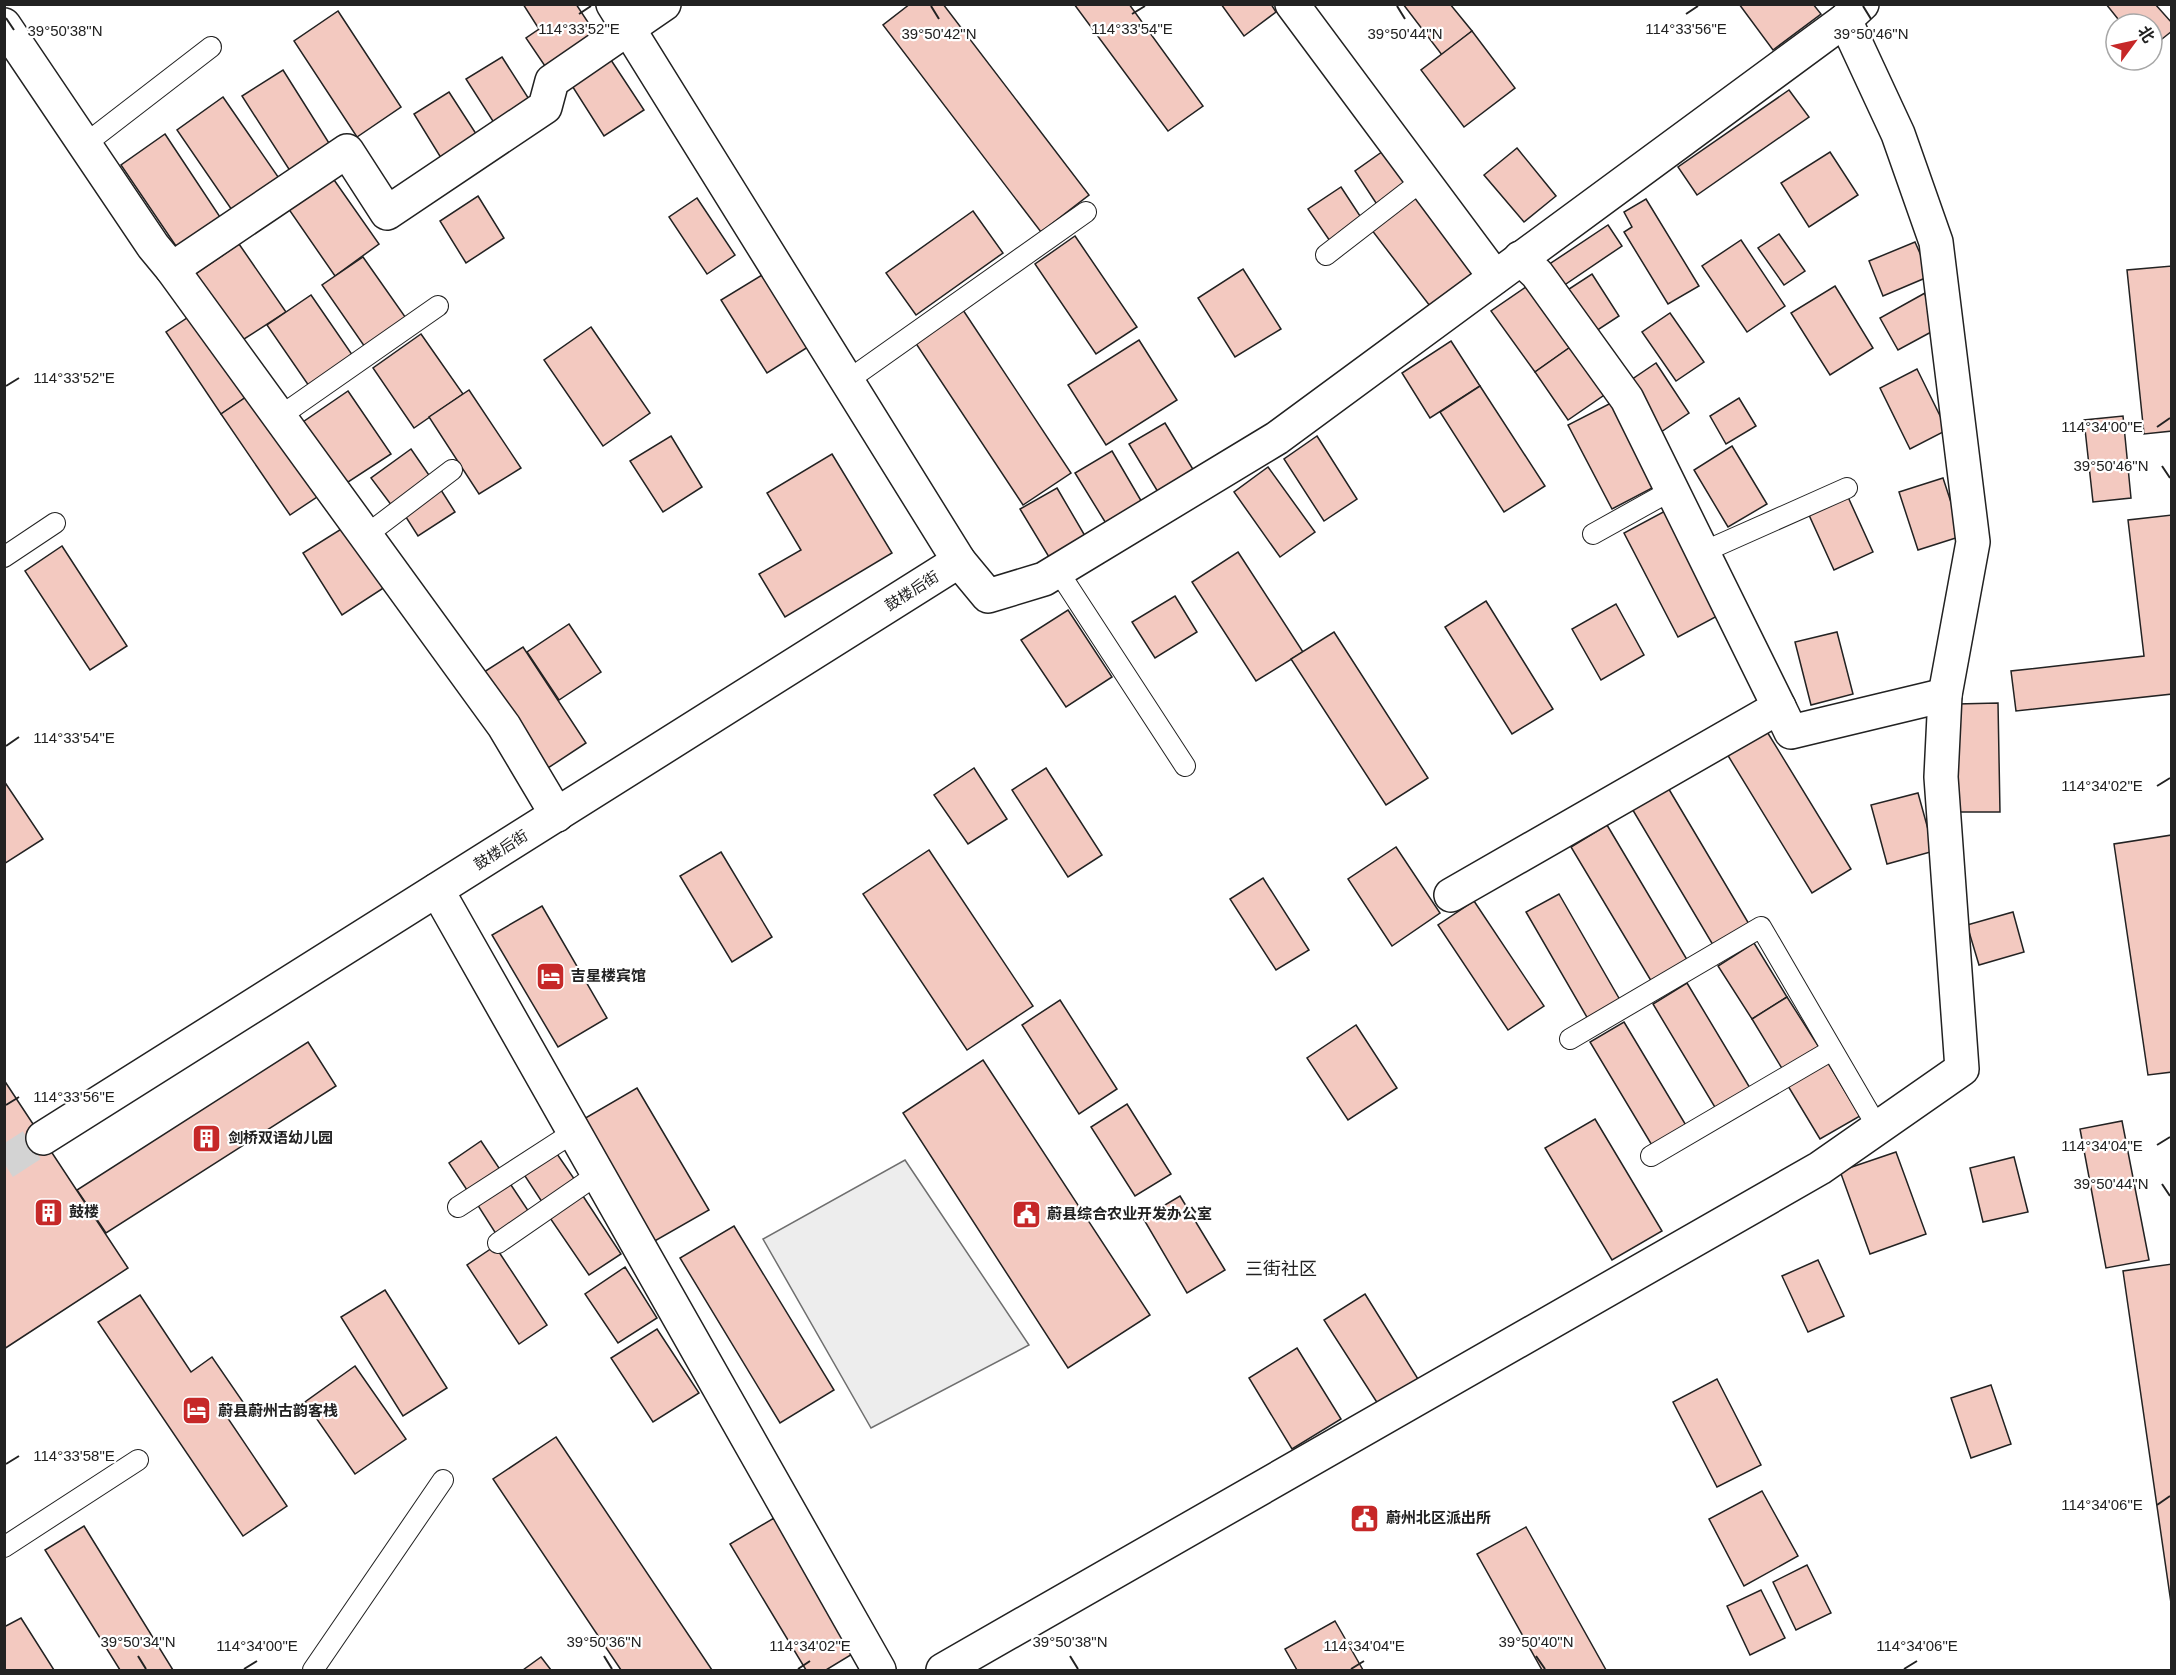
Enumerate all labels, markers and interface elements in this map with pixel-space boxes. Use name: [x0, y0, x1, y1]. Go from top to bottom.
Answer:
north arrow: [2104, 12, 2164, 72]
text: 114°33'52"E: [538, 20, 620, 37]
text: 114°33'54"E: [1091, 20, 1173, 37]
text: 114°33'56"E: [1645, 20, 1727, 37]
text: 39°50'38"N: [27, 22, 103, 39]
text: 北: [2135, 23, 2158, 45]
text: 39°50'42"N: [901, 25, 977, 42]
text: 39°50'44"N: [1367, 25, 1443, 42]
text: 39°50'46"N: [1833, 25, 1909, 42]
text: 114°33'52"E: [33, 369, 115, 386]
text: 114°34'00"E: [2061, 418, 2143, 435]
text: 39°50'46"N: [2073, 457, 2149, 474]
street label: 鼓楼后街: [882, 567, 942, 614]
text: 114°33'54"E: [33, 729, 115, 746]
text: 114°34'02"E: [2061, 777, 2143, 794]
street label: 鼓楼后街: [471, 826, 531, 873]
hotel icon: 吉星楼宾馆: [534, 960, 566, 992]
place label: 吉星楼宾馆: [571, 967, 646, 984]
text: 114°33'56"E: [33, 1088, 115, 1105]
building icon: 剑桥双语幼儿园: [191, 1122, 223, 1154]
place label: 剑桥双语幼儿园: [228, 1129, 333, 1146]
text: 114°34'04"E: [2061, 1137, 2143, 1154]
text: 39°50'44"N: [2073, 1175, 2149, 1192]
building icon: 鼓楼: [32, 1196, 64, 1228]
public building icon: 蔚县综合农业开发办公室: [1010, 1198, 1042, 1230]
place label: 鼓楼: [69, 1203, 99, 1220]
place label: 蔚县综合农业开发办公室: [1047, 1205, 1212, 1222]
district label: 三街社区: [1245, 1259, 1317, 1279]
hotel icon: 蔚县蔚州古韵客栈: [181, 1395, 213, 1427]
place label: 蔚县蔚州古韵客栈: [218, 1402, 338, 1419]
text: 114°33'58"E: [33, 1447, 115, 1464]
text: 114°34'06"E: [2061, 1496, 2143, 1513]
public building icon: 蔚州北区派出所: [1349, 1502, 1381, 1534]
place label: 蔚州北区派出所: [1386, 1509, 1491, 1526]
text: 39°50'34"N: [100, 1633, 176, 1650]
text: 39°50'36"N: [566, 1633, 642, 1650]
text: 39°50'38"N: [1032, 1633, 1108, 1650]
text: 39°50'40"N: [1498, 1633, 1574, 1650]
text: 114°34'00"E: [216, 1637, 298, 1654]
text: 114°34'02"E: [769, 1637, 851, 1654]
text: 114°34'04"E: [1323, 1637, 1405, 1654]
text: 114°34'06"E: [1876, 1637, 1958, 1654]

